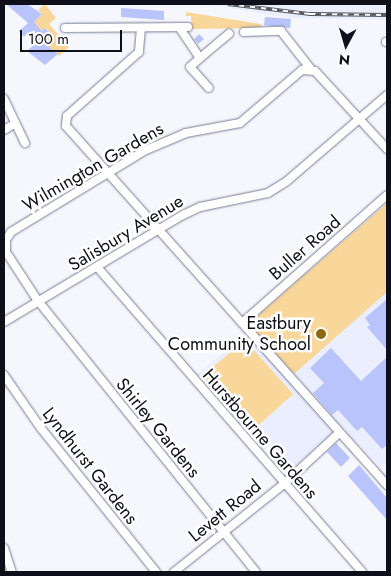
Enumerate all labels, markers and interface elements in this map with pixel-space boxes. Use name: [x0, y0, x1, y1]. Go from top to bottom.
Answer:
scale bar: [22, 20, 125, 52]
north arrow: [321, 20, 371, 70]
text: 100 m: [28, 28, 69, 50]
text: N: [338, 49, 351, 70]
street label: Wilmington Gardens: [19, 118, 167, 216]
street label: Salisbury Avenue: [65, 190, 187, 276]
street label: Buller Road: [265, 211, 345, 285]
place label: Eastbury Community School: [168, 313, 311, 356]
marker: Eastbury Community School: [315, 328, 327, 340]
street label: Hurstbourne Gardens: [198, 365, 322, 503]
street label: Shirley Gardens: [111, 374, 205, 482]
street label: Lyndhurst Gardens: [38, 403, 142, 529]
street label: Levett Road: [184, 475, 266, 547]

